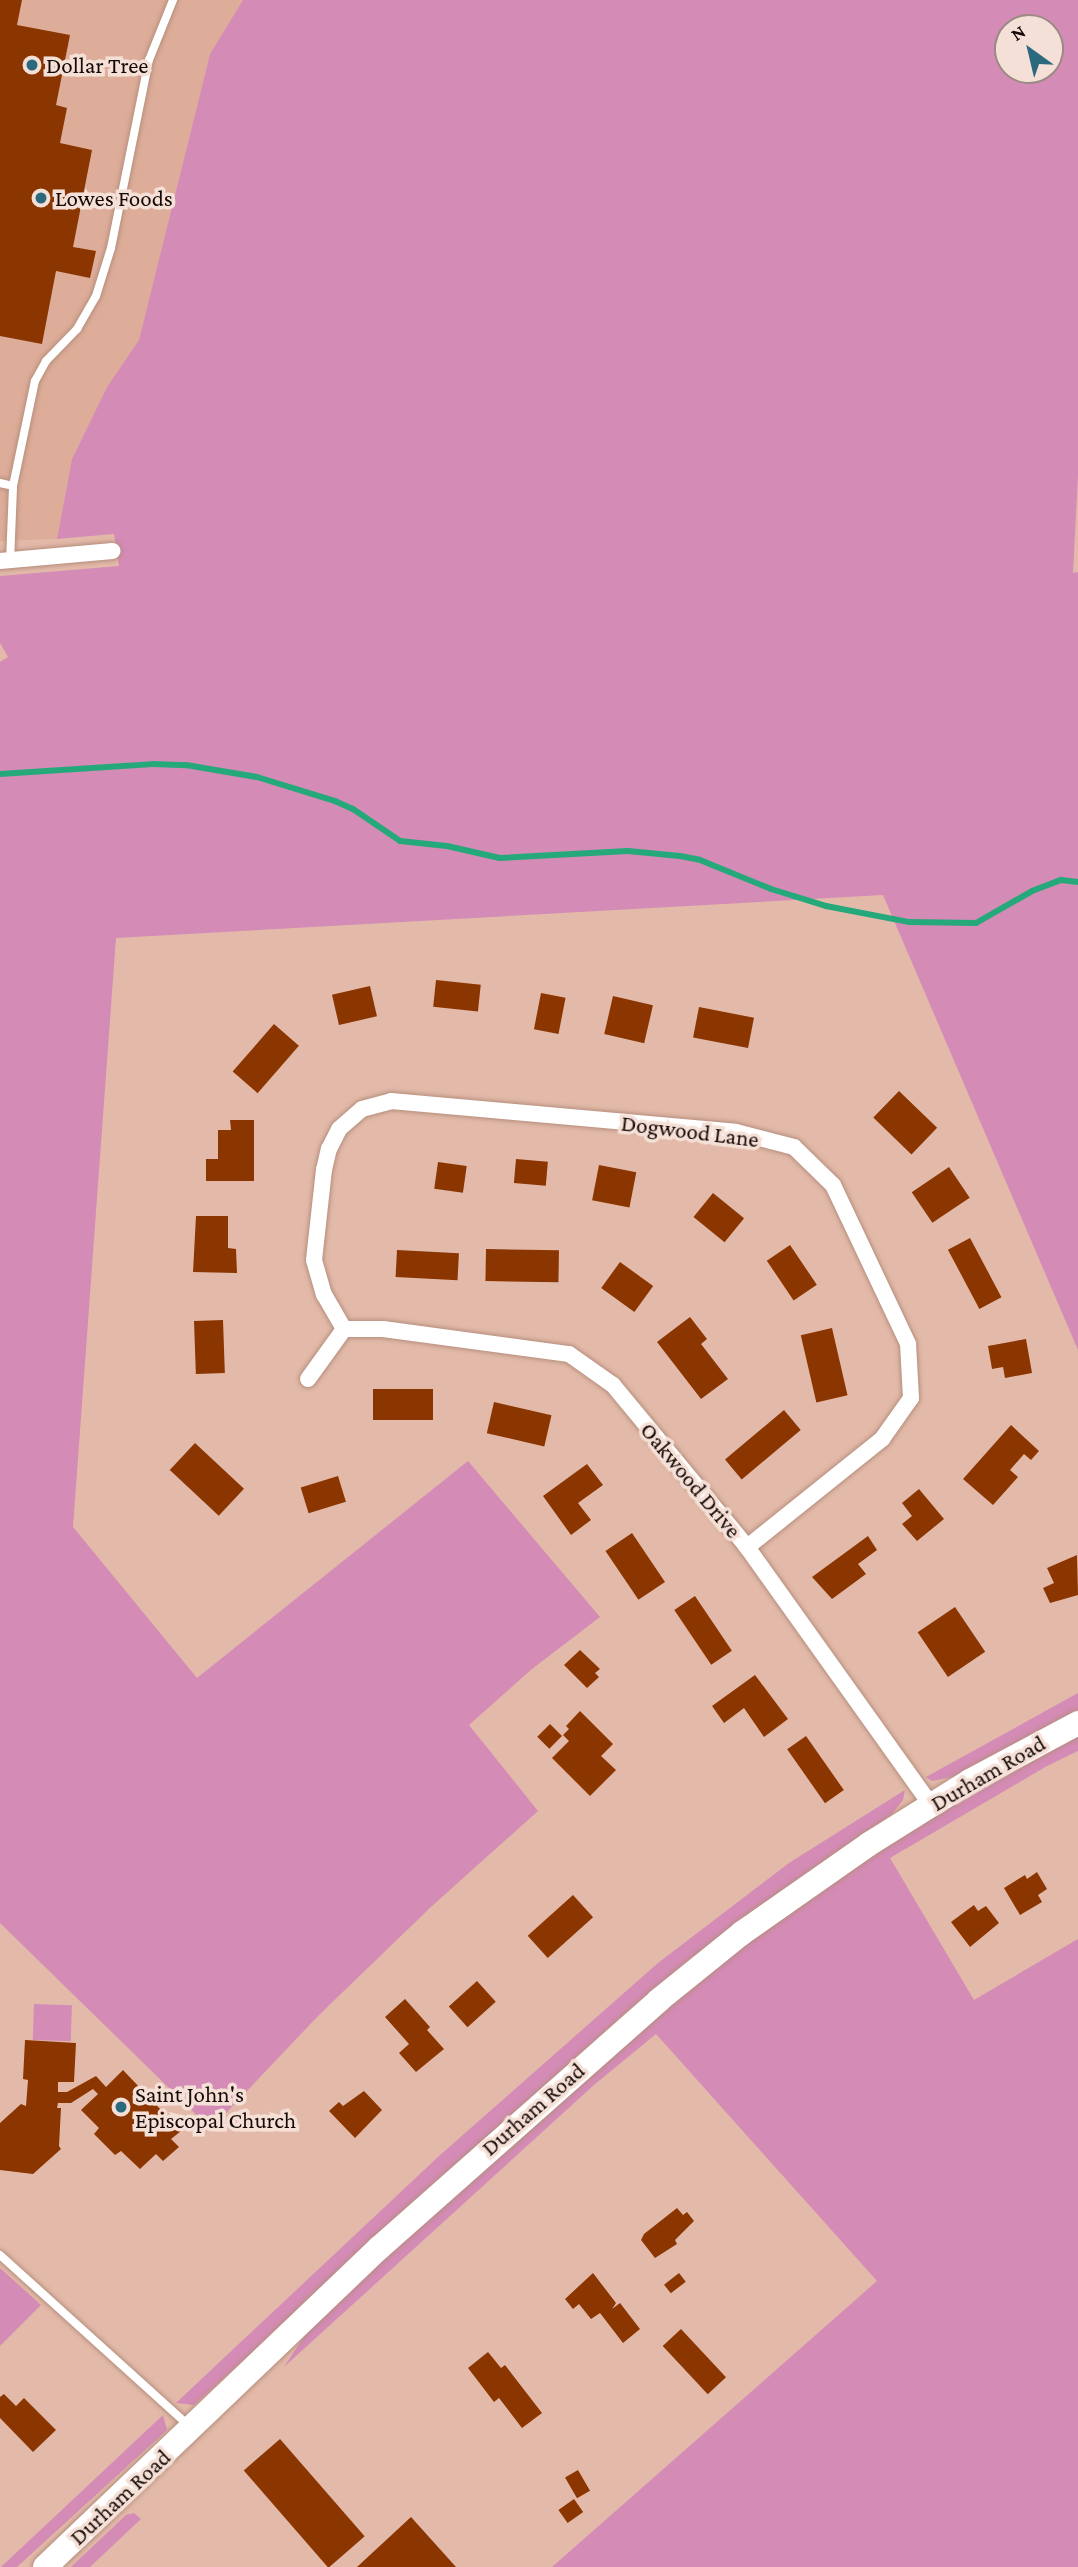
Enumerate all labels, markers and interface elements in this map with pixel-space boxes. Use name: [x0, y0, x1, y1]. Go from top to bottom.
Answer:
north arrow: [994, 14, 1064, 84]
text: N: [1007, 21, 1029, 45]
place label: Dollar Tree: [46, 51, 148, 79]
marker: Dollar Tree: [24, 57, 40, 73]
place label: Lowes Foods: [55, 184, 173, 212]
marker: Lowes Foods: [33, 190, 49, 206]
street label: Dogwood Lane: [620, 1109, 760, 1153]
street label: Oakwood Drive: [635, 1416, 747, 1544]
street label: Durham Road: [926, 1729, 1050, 1817]
street label: Durham Road: [476, 2057, 590, 2161]
place label: Saint John's Episcopal Church: [135, 2080, 296, 2134]
marker: Saint John's Episcopal Church: [113, 2099, 129, 2115]
street label: Durham Road: [64, 2443, 176, 2551]

